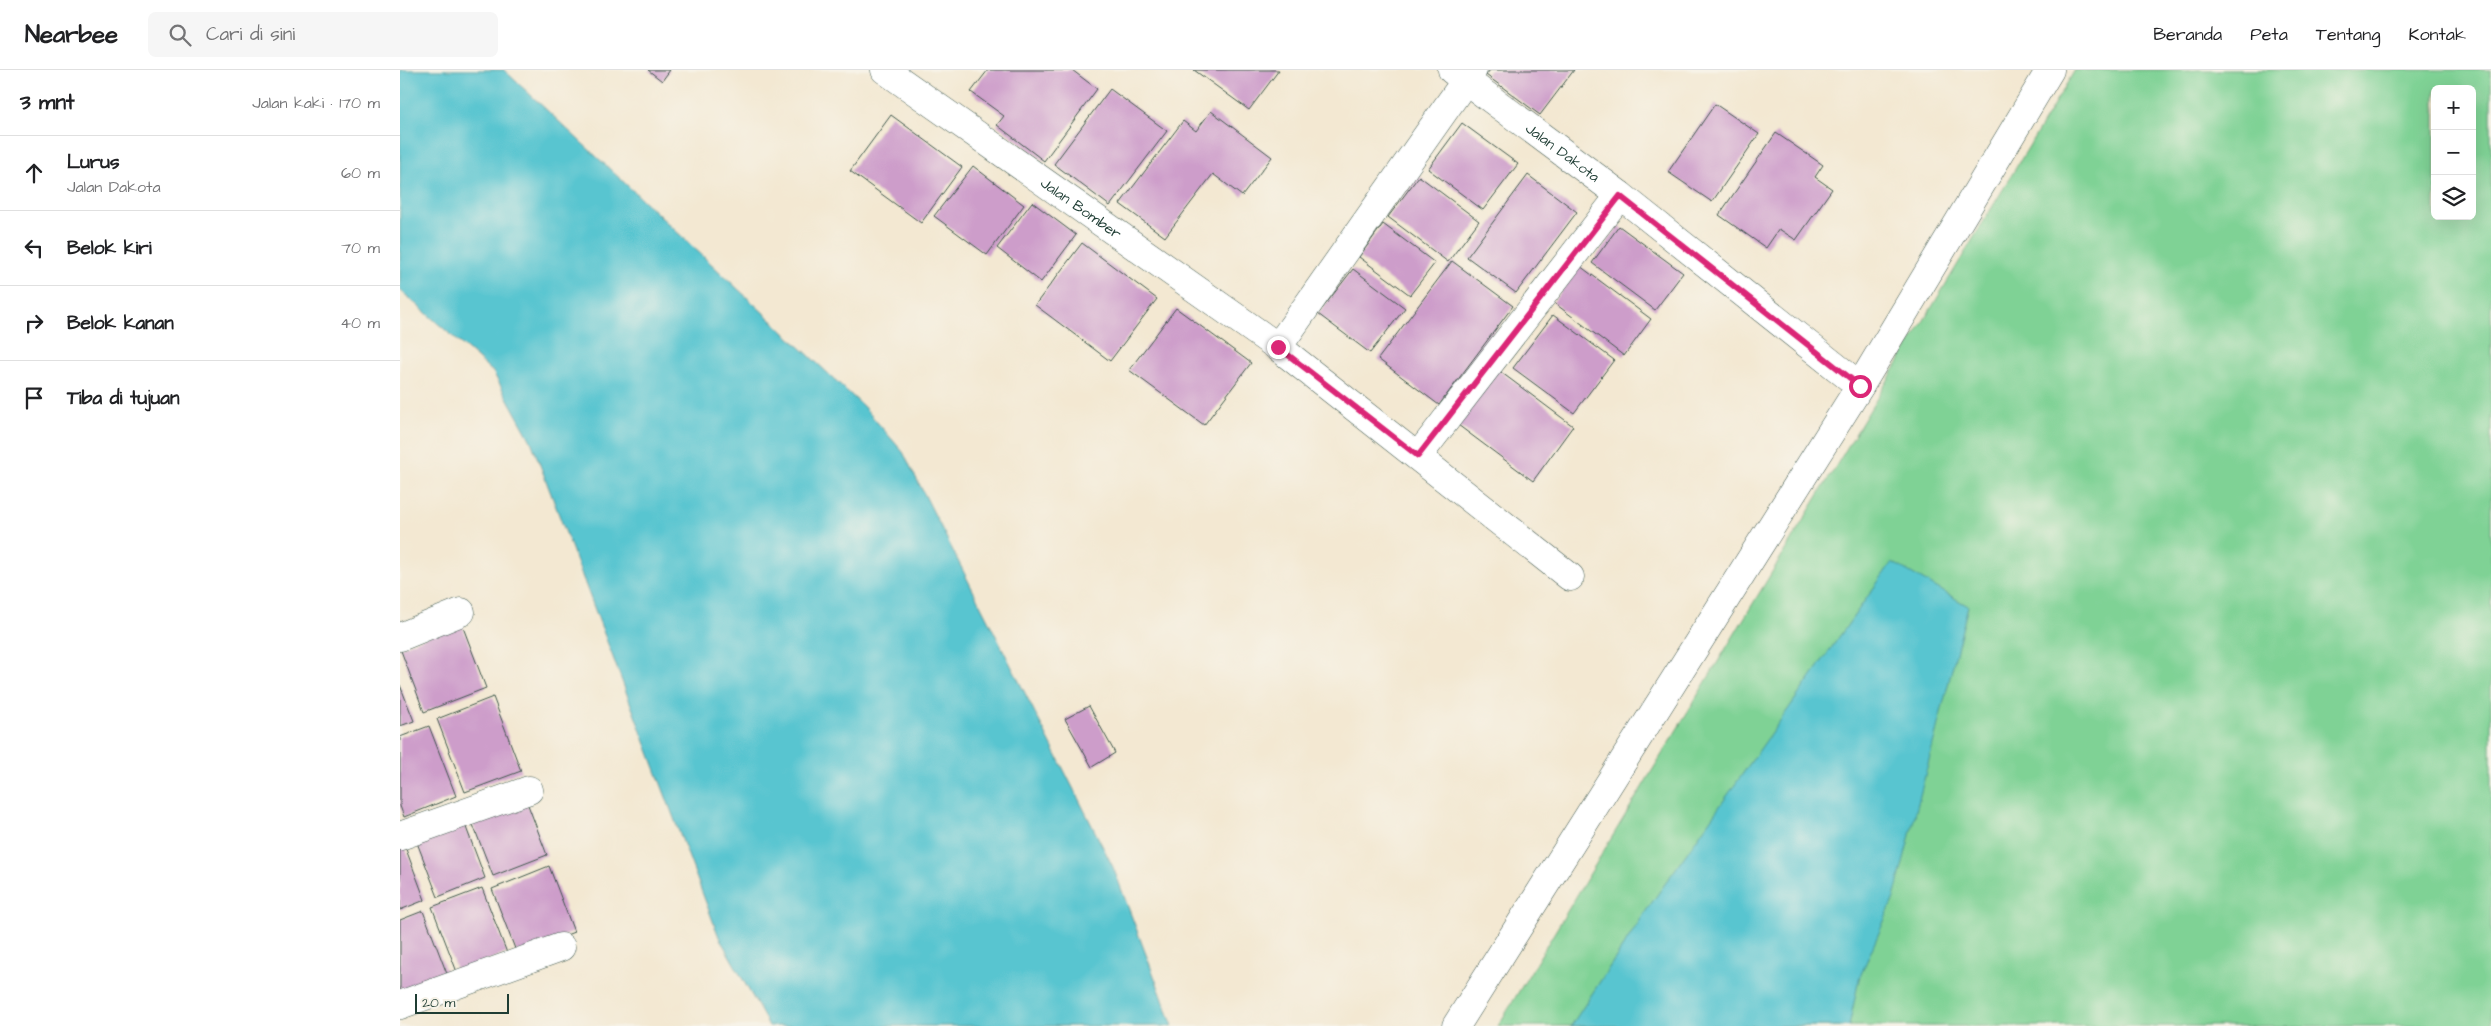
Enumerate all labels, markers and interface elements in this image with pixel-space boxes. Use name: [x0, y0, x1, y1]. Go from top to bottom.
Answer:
search box: [148, 12, 498, 57]
text: Nearbee: [25, 18, 118, 52]
icon: search: [166, 21, 194, 49]
text: Cari di sini: [206, 21, 295, 48]
text: Beranda: [2153, 22, 2222, 47]
text: Peta: [2250, 22, 2288, 47]
text: Tentang: [2316, 22, 2380, 47]
text: Kontak: [2408, 22, 2466, 47]
map controls: [2431, 85, 2476, 220]
button: +: [2431, 85, 2476, 130]
text: 3 mnt: [20, 88, 74, 117]
text: Jalan kaki · 170 m: [252, 92, 380, 114]
street label: Jalan Dakota: [1521, 118, 1605, 187]
button: −: [2431, 130, 2476, 175]
text: Lurus: [67, 149, 119, 176]
icon: ahead: [20, 159, 48, 187]
text: 60 m: [341, 162, 380, 184]
street label: Jalan Bomber: [1036, 172, 1126, 244]
button: layers: [2431, 175, 2476, 220]
text: Jalan Dakota: [67, 176, 161, 198]
icon: left: [20, 234, 48, 262]
text: Belok kiri: [67, 235, 152, 262]
text: 70 m: [341, 237, 380, 259]
icon: right: [20, 309, 48, 337]
text: Belok kanan: [67, 310, 174, 337]
text: 40 m: [340, 312, 380, 334]
route end: [1267, 336, 1290, 359]
route start: [1849, 375, 1872, 398]
icon: arrive: [20, 384, 48, 412]
text: Tiba di tujuan: [67, 385, 179, 412]
scale bar: [415, 991, 509, 1014]
text: 20 m: [422, 993, 455, 1013]

